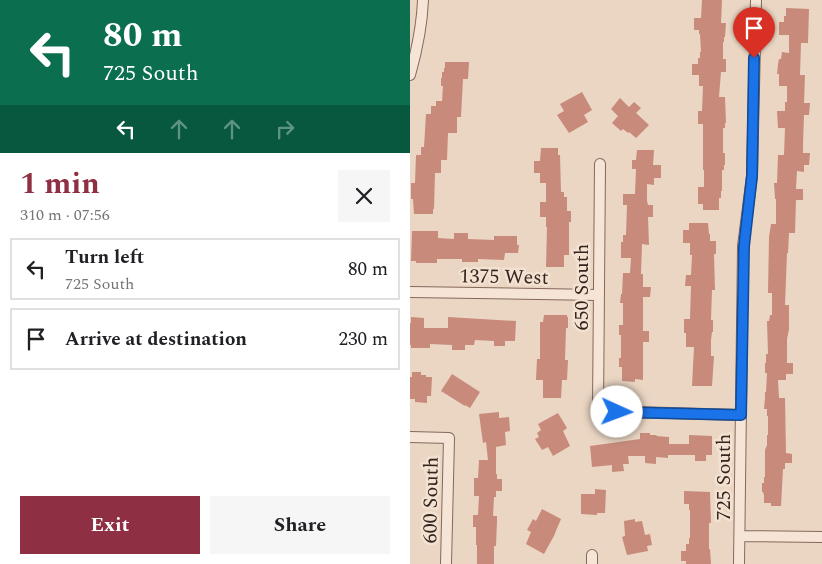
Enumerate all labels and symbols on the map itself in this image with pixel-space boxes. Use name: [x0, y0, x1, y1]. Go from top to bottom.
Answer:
pin: [733, 7, 775, 58]
street label: 650 South: [567, 244, 597, 330]
street label: 1375 West: [459, 261, 549, 293]
position arrow: [590, 385, 642, 437]
street label: 725 South: [709, 434, 739, 520]
street label: 600 South: [415, 456, 447, 544]

